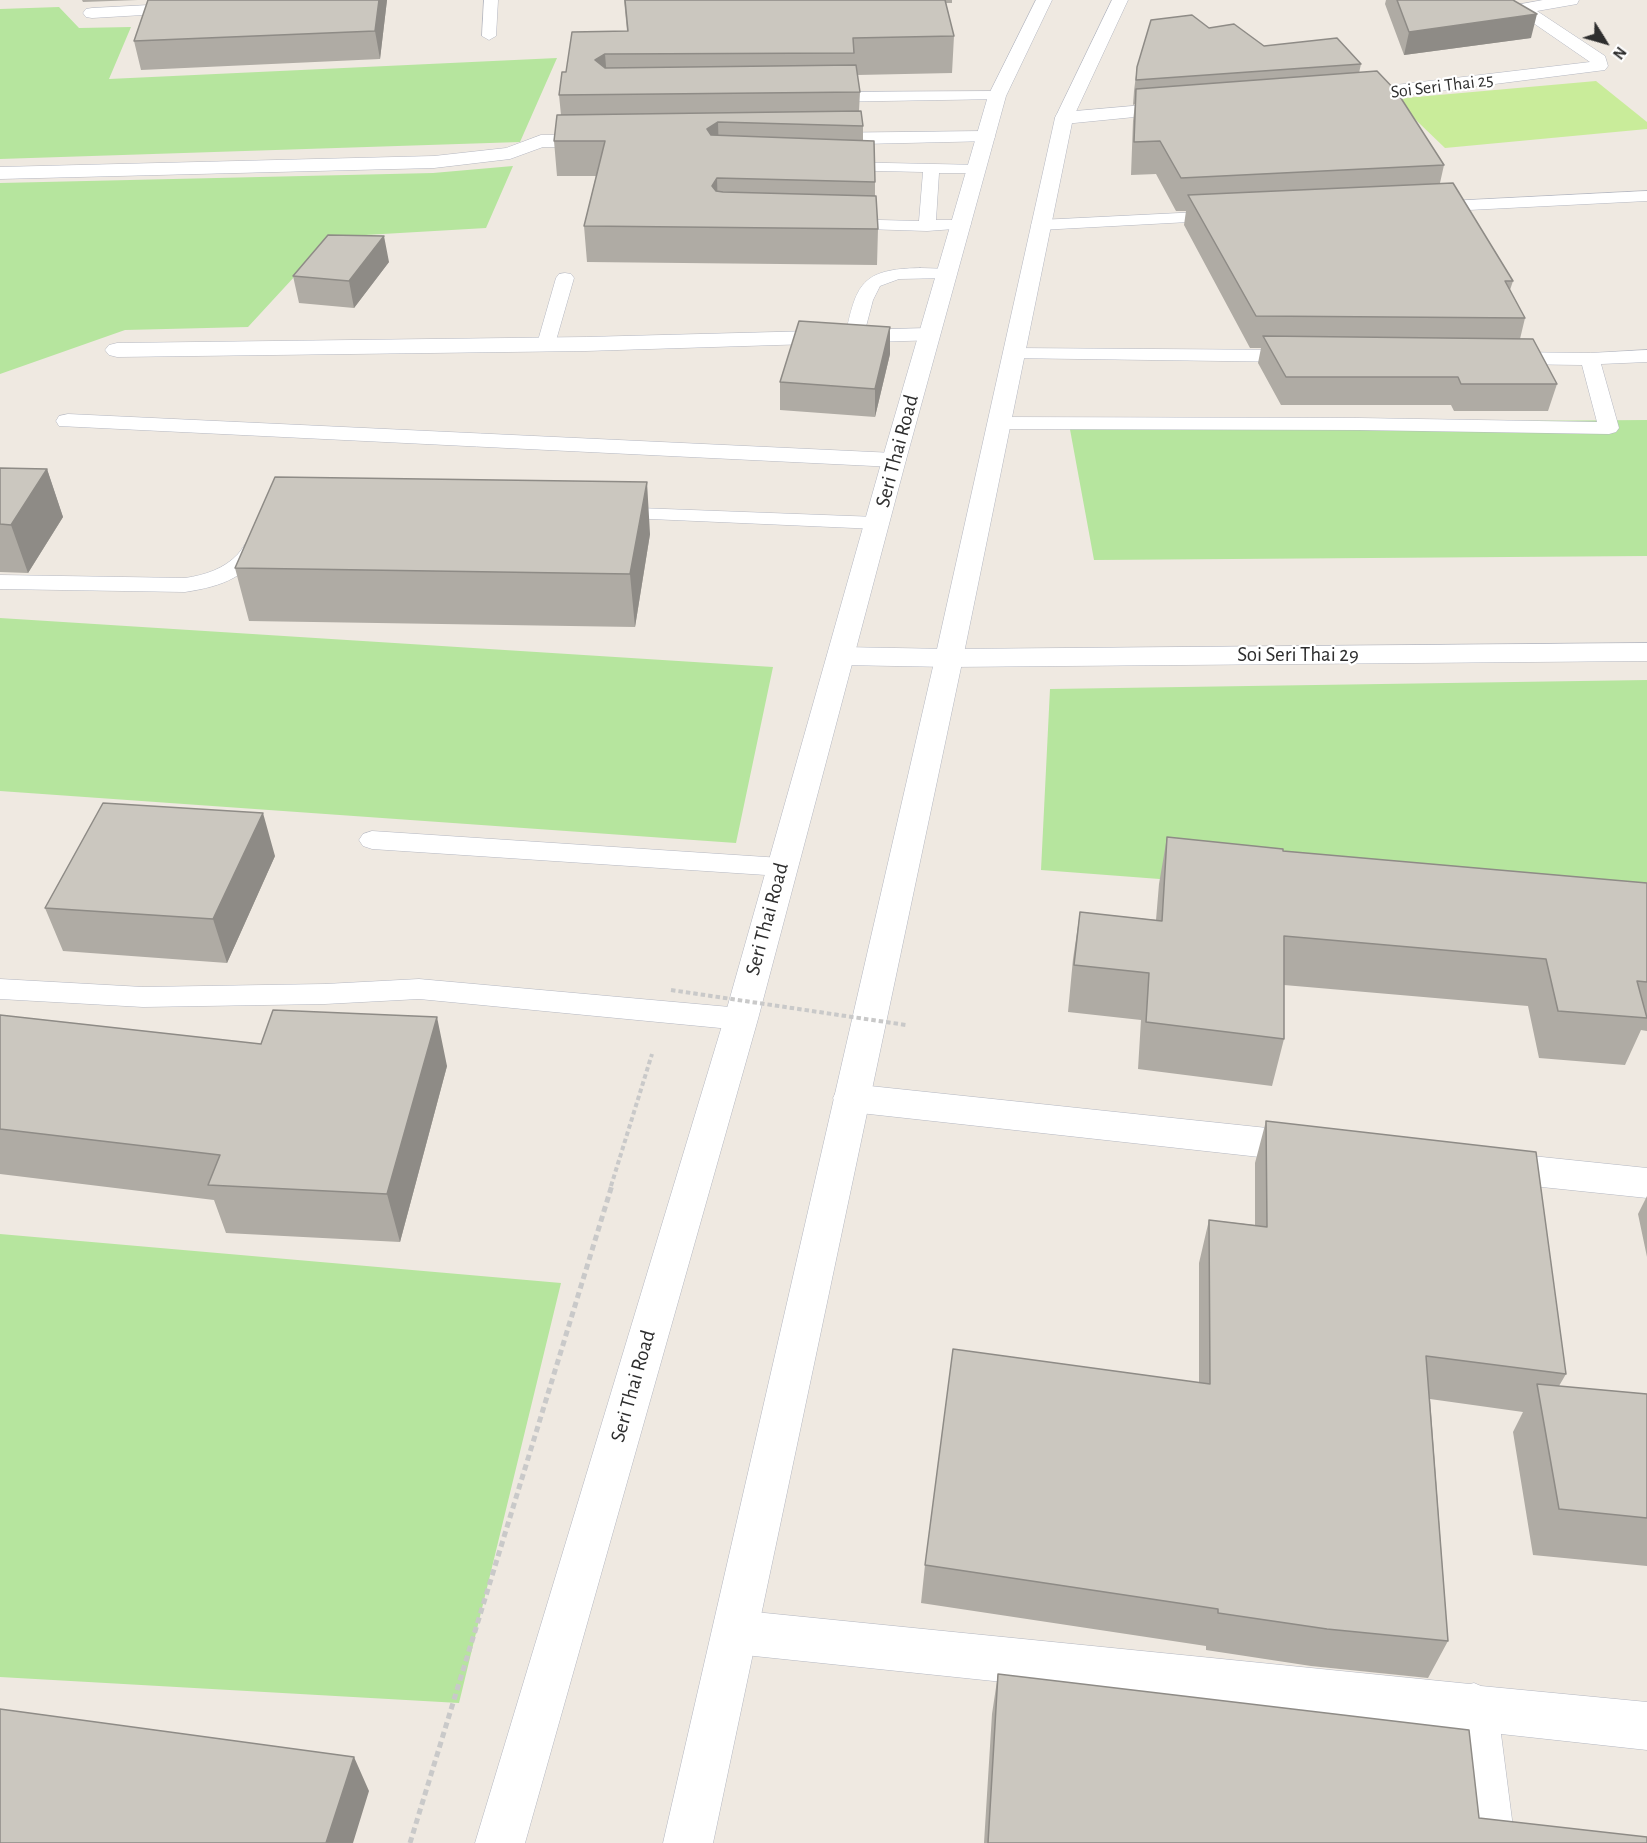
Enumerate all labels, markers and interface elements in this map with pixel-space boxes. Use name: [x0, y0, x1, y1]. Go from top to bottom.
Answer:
north arrow: [1575, 12, 1635, 72]
text: N: [1610, 44, 1629, 62]
street label: Soi Seri Thai 25: [1389, 69, 1495, 103]
street label: Seri Thai Road: [870, 392, 924, 510]
street label: Soi Seri Thai 29: [1237, 642, 1359, 668]
street label: Seri Thai Road: [740, 860, 794, 978]
street label: Seri Thai Road: [605, 1327, 661, 1445]

